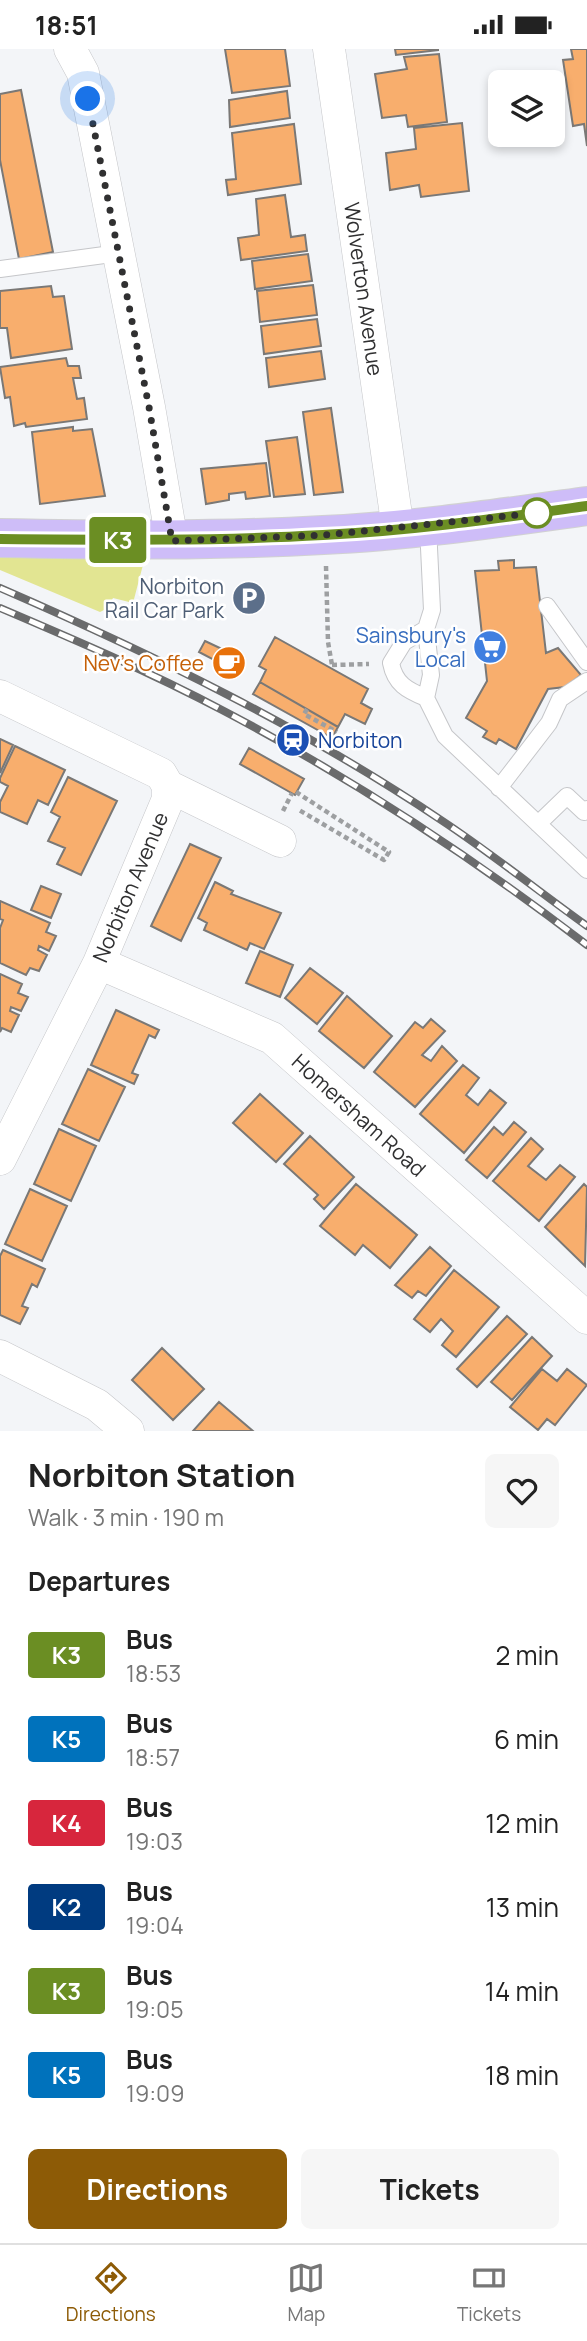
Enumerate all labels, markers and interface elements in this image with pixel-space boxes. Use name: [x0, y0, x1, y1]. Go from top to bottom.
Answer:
text: 18:51: [35, 7, 98, 43]
map controls: [488, 70, 565, 147]
button: layers: [488, 70, 565, 147]
your location: [70, 81, 105, 116]
street label: Wolverton Avenue: [338, 201, 390, 377]
unlabelled marker: [522, 498, 552, 528]
line badge: K3: [86, 517, 150, 563]
text: K3: [103, 523, 133, 556]
place label: Norbiton Rail Car Park: [105, 572, 225, 624]
parking icon: Norbiton Rail Car Park: [230, 579, 268, 617]
place label: Sainsbury's Local: [356, 621, 466, 673]
supermarket icon: Sainsbury's Local: [471, 628, 509, 666]
cafe icon: Nev’s Coffee: [210, 644, 248, 682]
place label: Nev’s Coffee: [83, 649, 204, 677]
station icon: Norbiton: [274, 721, 312, 759]
place label: Norbiton: [318, 726, 403, 754]
street label: Norbiton Avenue: [86, 808, 174, 966]
street label: Homersham Road: [286, 1047, 432, 1183]
text: Norbiton Station: [28, 1452, 295, 1497]
button: heart: [485, 1454, 559, 1528]
text: Walk · 3 min · 190 m: [28, 1501, 224, 1533]
text: Departures: [28, 1563, 170, 1599]
text: Bus: [126, 1621, 173, 1657]
text: 2 min: [495, 1637, 559, 1673]
text: K3: [52, 1638, 81, 1671]
text: 18:53: [126, 1657, 181, 1689]
text: Bus: [126, 1705, 173, 1741]
text: 6 min: [494, 1721, 559, 1757]
text: K5: [52, 1722, 81, 1755]
text: 18:57: [126, 1741, 180, 1773]
text: Bus: [126, 1789, 173, 1825]
text: 12 min: [485, 1805, 559, 1841]
text: K4: [51, 1806, 82, 1839]
text: 19:03: [126, 1825, 183, 1857]
text: Bus: [126, 1873, 173, 1909]
text: 13 min: [486, 1889, 559, 1925]
text: K2: [52, 1890, 81, 1923]
text: 19:04: [126, 1909, 184, 1941]
text: Bus: [126, 1957, 173, 1993]
text: 14 min: [485, 1973, 559, 2009]
text: K3: [52, 1974, 81, 2007]
text: 19:05: [126, 1993, 183, 2025]
text: Bus: [126, 2041, 173, 2077]
text: 18 min: [485, 2057, 559, 2093]
text: K5: [52, 2058, 81, 2091]
text: 19:09: [126, 2077, 184, 2109]
button: Directions: [28, 2149, 287, 2229]
button: Tickets: [301, 2149, 559, 2229]
tab: Directions: [66, 2259, 156, 2327]
tab: Map: [287, 2259, 325, 2327]
tab: Tickets: [457, 2259, 521, 2327]

